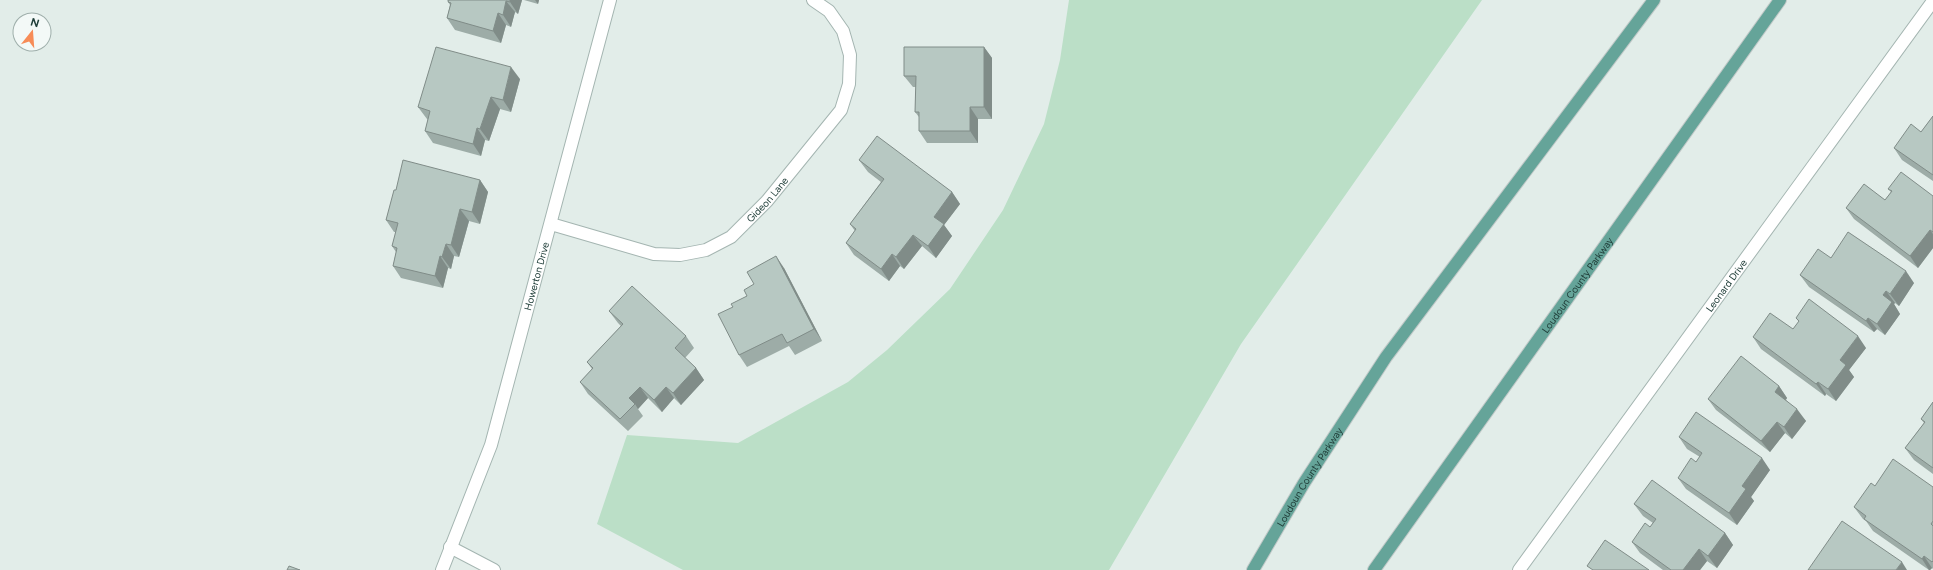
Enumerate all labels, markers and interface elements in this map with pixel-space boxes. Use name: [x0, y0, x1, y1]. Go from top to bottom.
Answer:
north arrow: [12, 12, 52, 52]
text: N: [29, 15, 41, 30]
street label: Gideon Lane: [743, 174, 791, 225]
street label: Loudoun County Parkway: [1538, 234, 1616, 335]
street label: Howerton Drive: [521, 240, 552, 312]
street label: Leonard Drive: [1703, 256, 1750, 314]
street label: Loudoun County Parkway: [1273, 424, 1346, 529]

